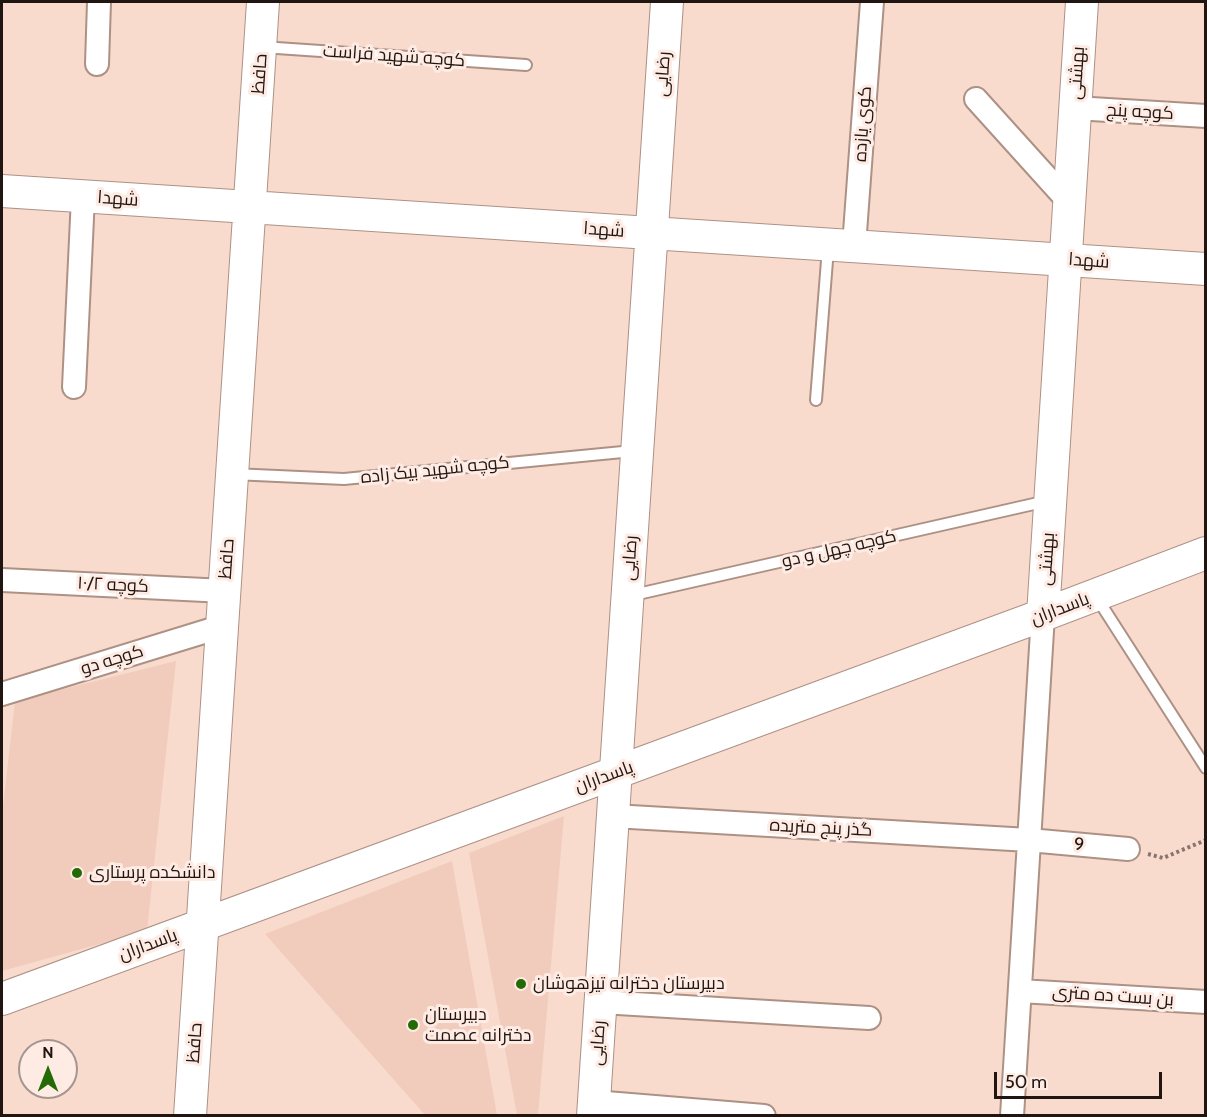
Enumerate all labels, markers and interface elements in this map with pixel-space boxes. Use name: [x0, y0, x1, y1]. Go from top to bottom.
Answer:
street label: کوچه شهید فراست: [322, 40, 466, 72]
street label: بهشتی: [1064, 46, 1090, 100]
street label: رضایی: [651, 51, 675, 97]
street label: حافظ: [248, 53, 272, 95]
street label: کوی یازده: [850, 85, 876, 163]
street label: کوچه پنج: [1106, 99, 1174, 125]
street label: شهدا: [97, 187, 139, 211]
street label: شهدا: [583, 218, 625, 242]
street label: شهدا: [1068, 249, 1110, 273]
street label: کوچه شهید بیک زاده: [360, 451, 510, 489]
street label: کوچه چهل و دو: [780, 525, 898, 573]
street label: بهشتی: [1034, 532, 1060, 586]
street label: رضایی: [618, 535, 642, 581]
street label: حافظ: [215, 538, 239, 580]
street label: کوچه ۱۰/۲: [77, 572, 149, 598]
street label: پاسداران: [1028, 588, 1092, 630]
street label: کوچه دو: [78, 640, 146, 680]
street label: پاسداران: [572, 756, 636, 798]
street label: گذر پنج متریده: [769, 815, 873, 841]
street label: 9: [1073, 834, 1085, 856]
place label: دانشکده پرستاری: [89, 862, 215, 884]
marker: دانشکده پرستاری: [70, 866, 84, 880]
street label: پاسداران: [116, 924, 180, 966]
place label: دبیرستان دخترانه تیزهوشان: [533, 973, 725, 995]
marker: دبیرستان دخترانه تیزهوشان: [514, 977, 528, 991]
street label: بن بست ده متری: [1051, 981, 1175, 1011]
place label: دبیرستان دخترانه عصمت: [425, 1004, 531, 1046]
marker: دبیرستان دخترانه عصمت: [406, 1018, 420, 1032]
street label: رضایی: [586, 1020, 610, 1066]
street label: حافظ: [183, 1022, 207, 1064]
north arrow: [18, 1039, 78, 1099]
text: N: [42, 1043, 54, 1062]
scale bar: [997, 1060, 1165, 1098]
text: 50 m: [1005, 1071, 1047, 1093]

